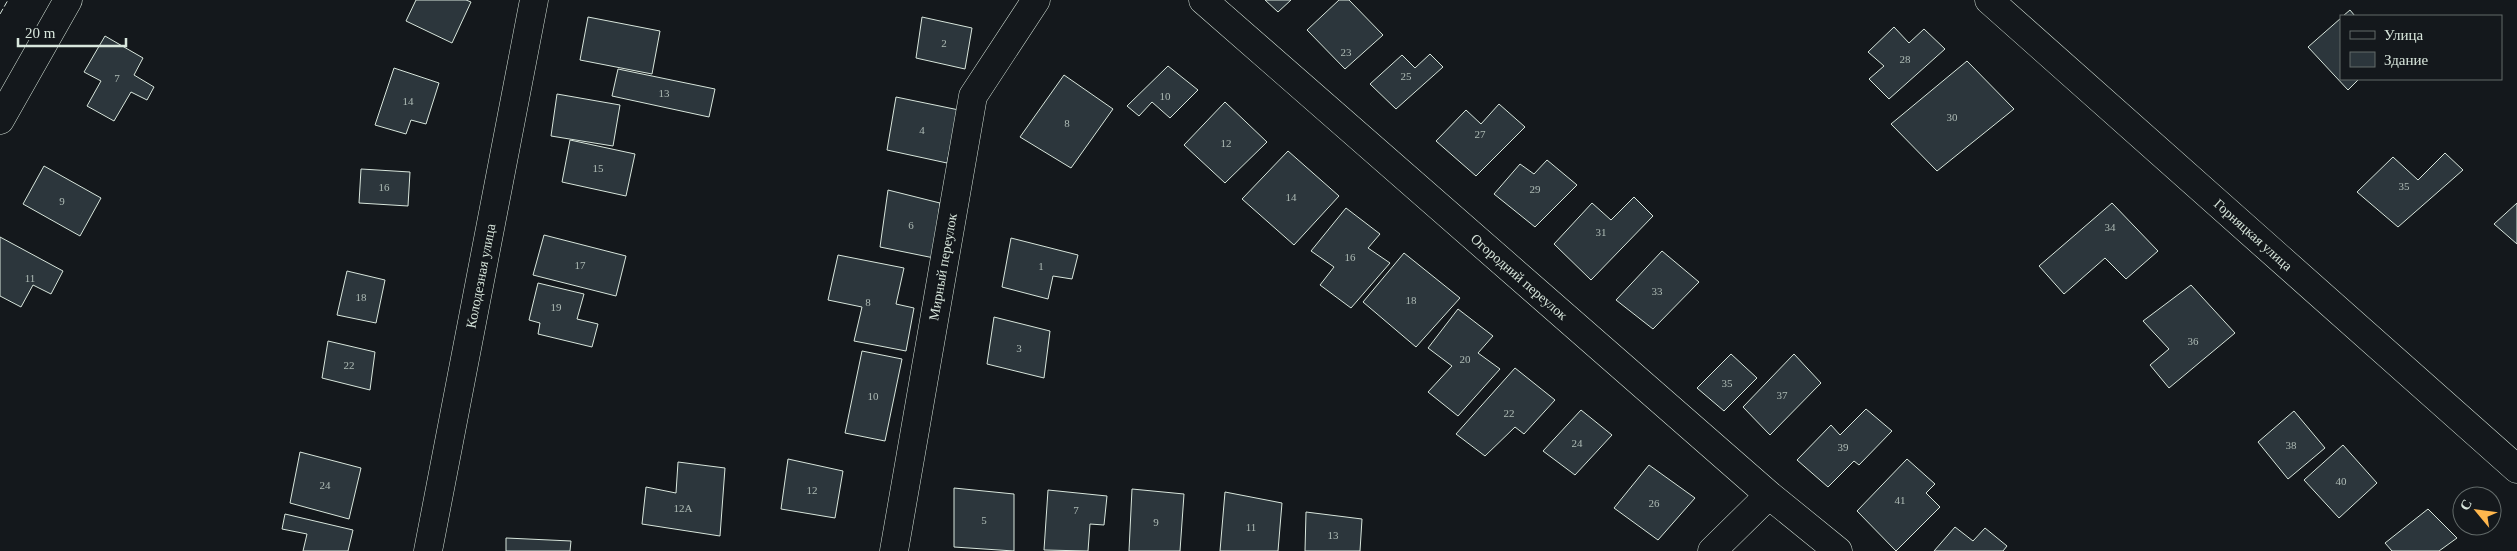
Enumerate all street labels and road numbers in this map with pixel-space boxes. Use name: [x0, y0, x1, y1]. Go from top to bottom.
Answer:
street label: Горняцкая улица: [2211, 196, 2296, 274]
street label: Мирный переулок: [926, 212, 960, 322]
street label: Колодезная улица: [463, 222, 499, 330]
street label: Огородний переулок: [1468, 231, 1570, 323]

